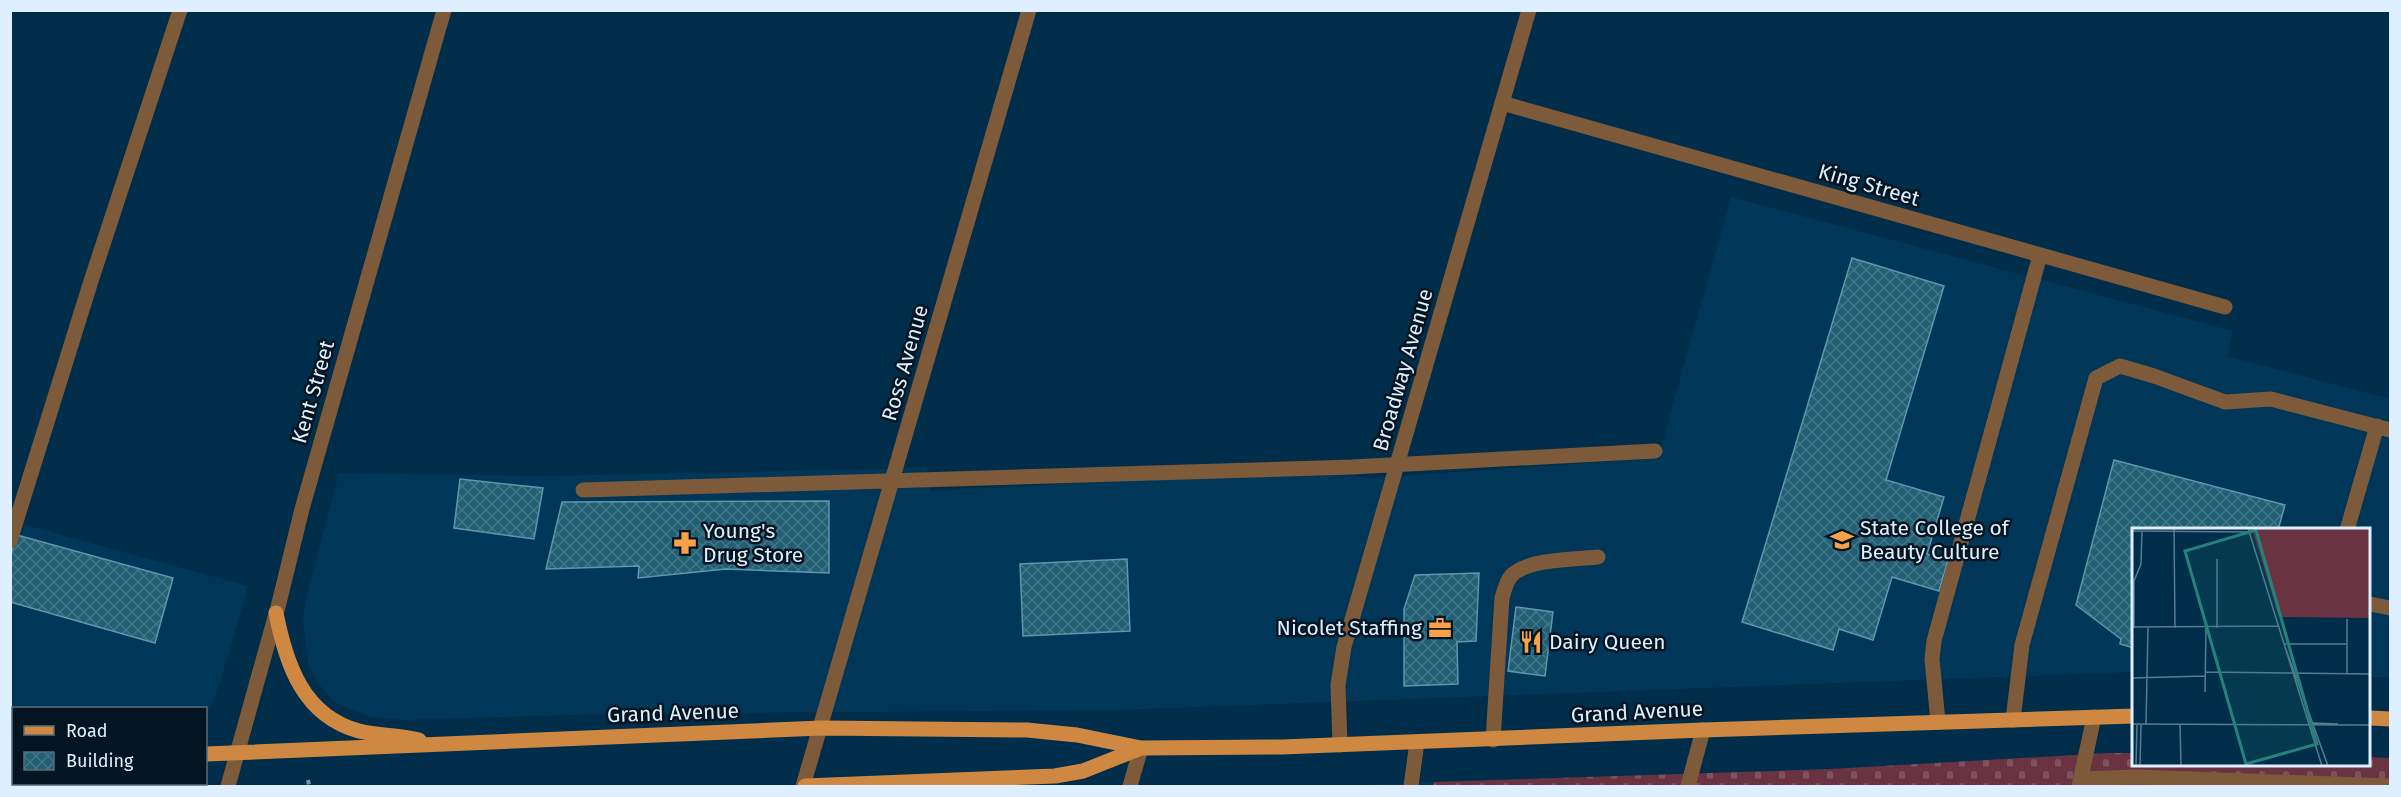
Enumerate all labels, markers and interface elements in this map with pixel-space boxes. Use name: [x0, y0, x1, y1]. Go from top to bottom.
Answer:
street label: King Street: [1815, 158, 1923, 212]
street label: Broadway Avenue: [1367, 286, 1439, 454]
street label: Ross Avenue: [876, 302, 934, 424]
street label: Kent Street: [286, 337, 340, 447]
place label: State College of Beauty Culture: [1860, 515, 2011, 565]
place label: Young's Drug Store: [703, 518, 803, 568]
school or university icon: State College of Beauty Culture: [1829, 527, 1855, 553]
inset map: [2132, 528, 2371, 767]
pharmacy icon: Young's Drug Store: [672, 530, 698, 556]
place label: Nicolet Staffing: [1277, 615, 1422, 641]
office icon: Nicolet Staffing: [1427, 615, 1453, 641]
restaurant icon: Dairy Queen: [1518, 629, 1544, 655]
place label: Dairy Queen: [1549, 629, 1666, 655]
street label: Grand Avenue: [1570, 696, 1704, 728]
street label: Grand Avenue: [606, 698, 740, 728]
legend: [12, 707, 207, 785]
text: Road: [66, 720, 108, 742]
text: Building: [66, 750, 134, 772]

